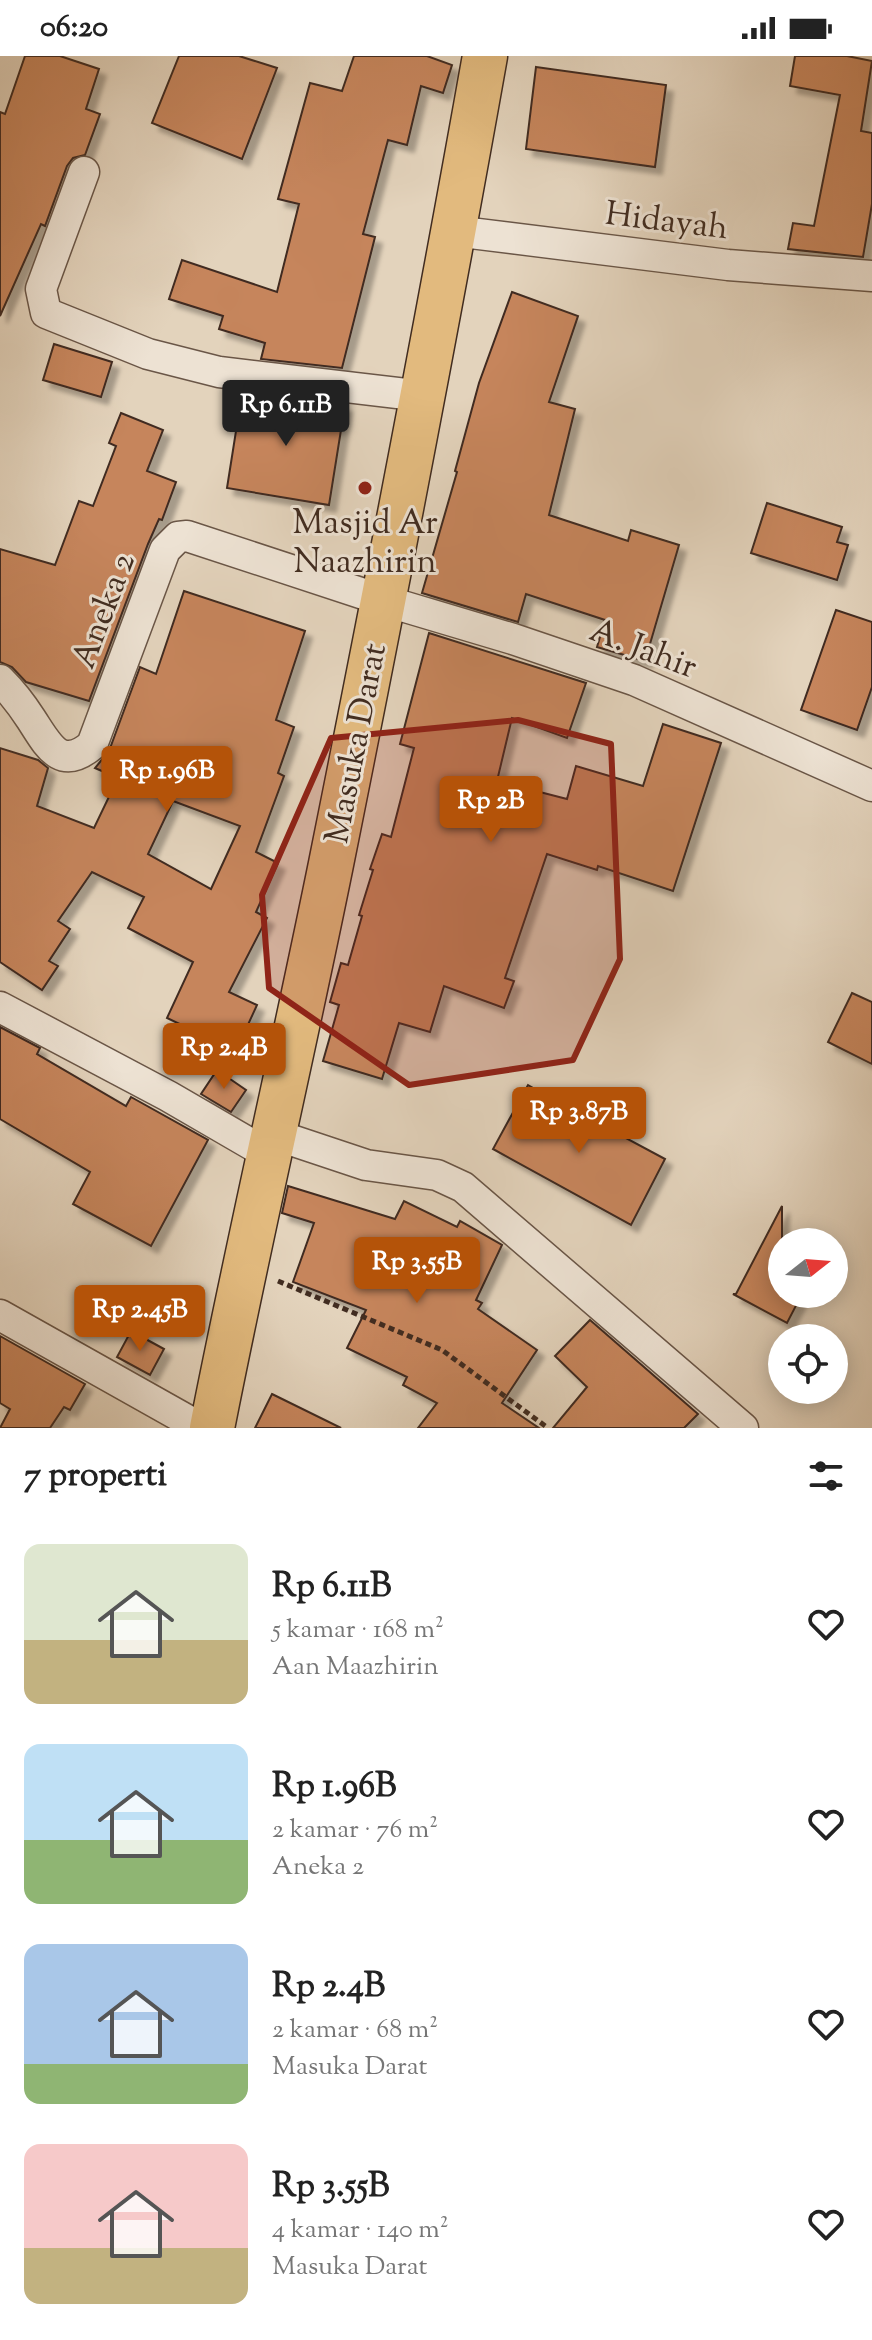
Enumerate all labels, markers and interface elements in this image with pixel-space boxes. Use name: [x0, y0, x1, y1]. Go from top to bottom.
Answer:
text: 06:20: [40, 7, 108, 50]
street label: Hidayah: [602, 191, 731, 254]
pin: Rp 6.11B: [203, 380, 369, 448]
text: Rp 6.11B: [240, 387, 332, 424]
marker: Masjid Ar Naazhirin: [356, 479, 374, 497]
place label: Masjid Ar Naazhirin: [292, 500, 438, 588]
street label: Aneka 2: [61, 546, 150, 676]
street label: A. Jahir: [582, 607, 704, 693]
street label: Masuka Darat: [314, 639, 401, 848]
pin: Rp 1.96B: [84, 746, 250, 814]
text: Rp 1.96B: [119, 753, 215, 790]
pin: Rp 2B: [435, 776, 547, 844]
text: Rp 2B: [458, 783, 524, 820]
pin: Rp 2.4B: [150, 1023, 298, 1091]
text: Rp 2.4B: [181, 1030, 267, 1067]
pin: Rp 3.87B: [496, 1087, 662, 1155]
text: Rp 3.87B: [530, 1094, 628, 1131]
north arrow: [768, 1228, 848, 1308]
map controls: [768, 1228, 848, 1404]
pin: Rp 3.55B: [334, 1237, 500, 1305]
text: Rp 3.55B: [372, 1244, 462, 1281]
pin: Rp 2.45B: [57, 1285, 223, 1353]
text: Rp 2.45B: [92, 1292, 188, 1329]
button: locate: [768, 1324, 848, 1404]
text: 7 properti: [24, 1452, 167, 1501]
icon: filters: [804, 1454, 848, 1498]
text: Rp 6.11B: [272, 1563, 392, 1612]
icon: home: [88, 1576, 184, 1672]
icon: heart: [804, 1602, 848, 1646]
text: 5 kamar · 168 m²: [272, 1612, 444, 1649]
text: Aan Maazhirin: [272, 1649, 439, 1686]
text: Rp 1.96B: [272, 1763, 396, 1812]
icon: home: [88, 1776, 184, 1872]
icon: heart: [804, 1802, 848, 1846]
text: 2 kamar · 76 m²: [272, 1812, 438, 1849]
text: Aneka 2: [272, 1849, 364, 1886]
text: Rp 2.4B: [272, 1963, 385, 2012]
icon: home: [88, 1976, 184, 2072]
icon: heart: [804, 2002, 848, 2046]
text: 2 kamar · 68 m²: [272, 2012, 438, 2049]
text: Masuka Darat: [272, 2049, 427, 2086]
text: Rp 3.55B: [272, 2163, 389, 2212]
icon: home: [88, 2176, 184, 2272]
icon: heart: [804, 2202, 848, 2246]
text: 4 kamar · 140 m²: [272, 2212, 449, 2249]
text: Masuka Darat: [272, 2249, 427, 2286]

